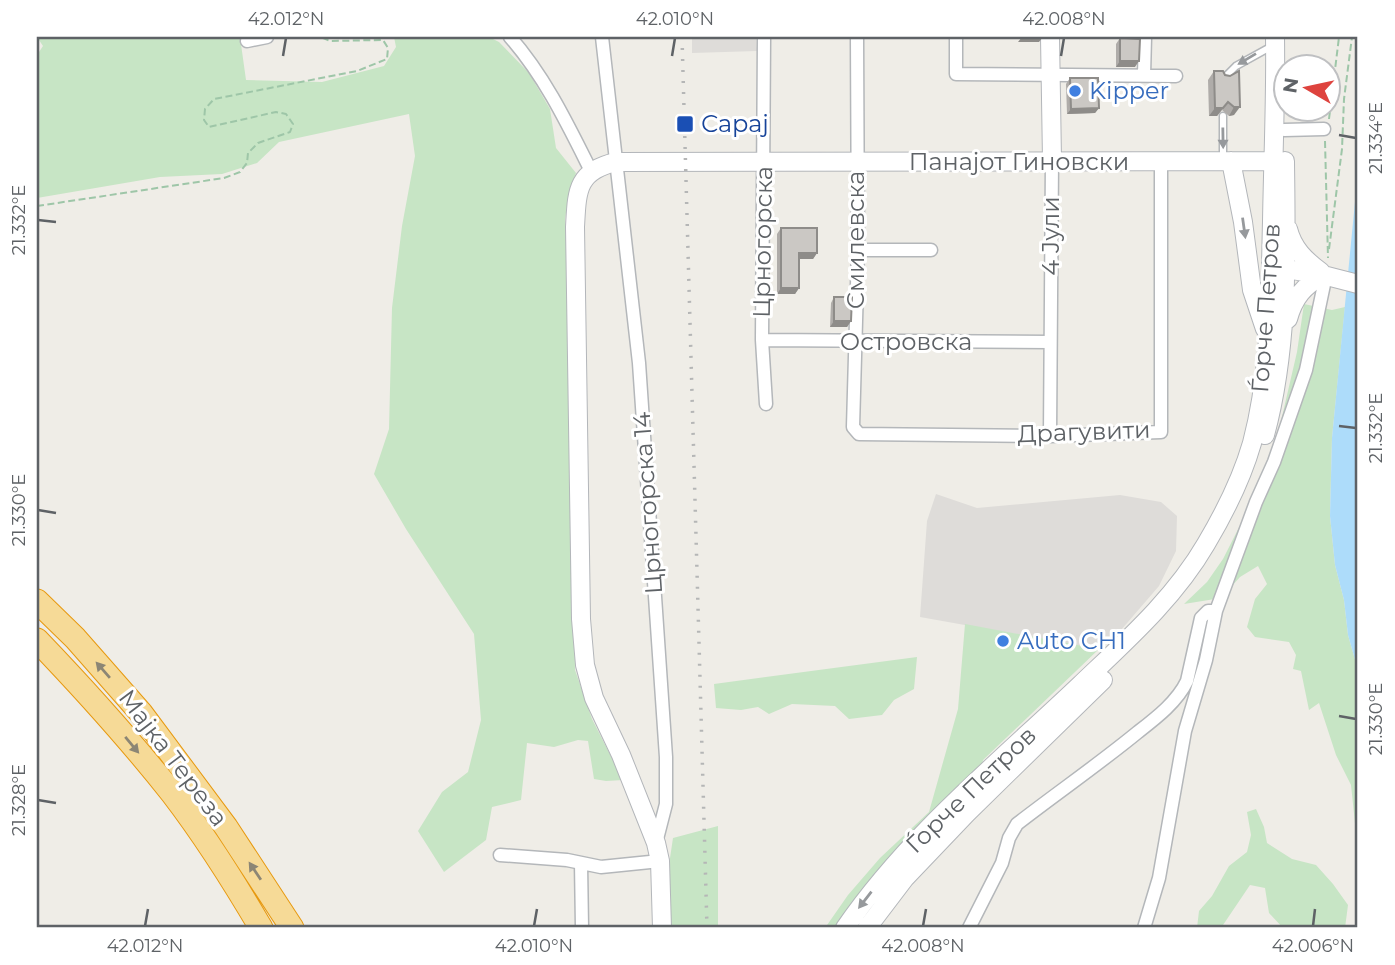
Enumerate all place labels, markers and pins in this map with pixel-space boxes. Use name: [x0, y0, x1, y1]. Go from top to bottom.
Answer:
place label: Kipper: [1089, 76, 1169, 105]
marker: Kipper: [1067, 83, 1083, 99]
place label: Сарај: [701, 109, 769, 138]
marker: Сарај: [675, 114, 695, 134]
place label: Auto CH1: [1017, 626, 1126, 655]
marker: Auto CH1: [995, 633, 1011, 649]

